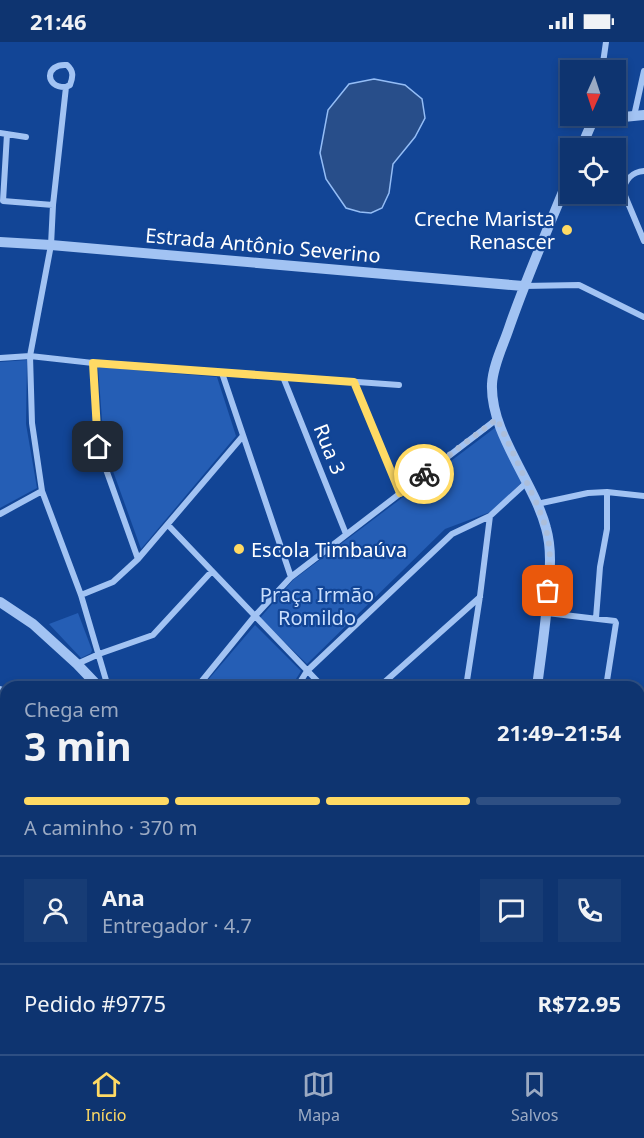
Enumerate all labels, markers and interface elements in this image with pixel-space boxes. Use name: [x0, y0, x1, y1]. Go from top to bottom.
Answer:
text: 21:46: [30, 6, 87, 36]
north arrow: [560, 60, 626, 126]
map controls: [560, 60, 626, 204]
button: locate: [560, 138, 626, 204]
place label: Creche Marista Renascer: [414, 205, 555, 255]
street label: Estrada Antônio Severino: [144, 221, 382, 269]
marker: Creche Marista Renascer: [560, 223, 574, 237]
street label: Rua 3: [308, 420, 352, 478]
pin: [72, 421, 123, 472]
icon: home: [81, 430, 114, 463]
courier: [394, 444, 454, 504]
icon: bike: [408, 458, 441, 491]
place label: Escola Timbaúva: [251, 536, 407, 563]
marker: Escola Timbaúva: [232, 542, 246, 556]
pin: [522, 565, 573, 616]
icon: bag: [531, 574, 564, 607]
park label: Praça Irmão Romildo: [260, 581, 374, 631]
text: Chega em: [24, 696, 119, 723]
text: 21:49–21:54: [497, 717, 621, 747]
text: 3 min: [24, 719, 131, 772]
text: A caminho · 370 m: [24, 814, 197, 841]
button: person: [24, 879, 87, 942]
button: chat: [480, 879, 543, 942]
button: phone: [558, 879, 621, 942]
text: Ana: [102, 882, 145, 912]
text: Entregador · 4.7: [102, 912, 252, 939]
text: Pedido #9775: [24, 988, 166, 1018]
text: R$72.95: [537, 988, 621, 1018]
tab: Início: [86, 1068, 127, 1126]
tab: Mapa: [298, 1068, 340, 1126]
tab: Salvos: [511, 1068, 558, 1126]

